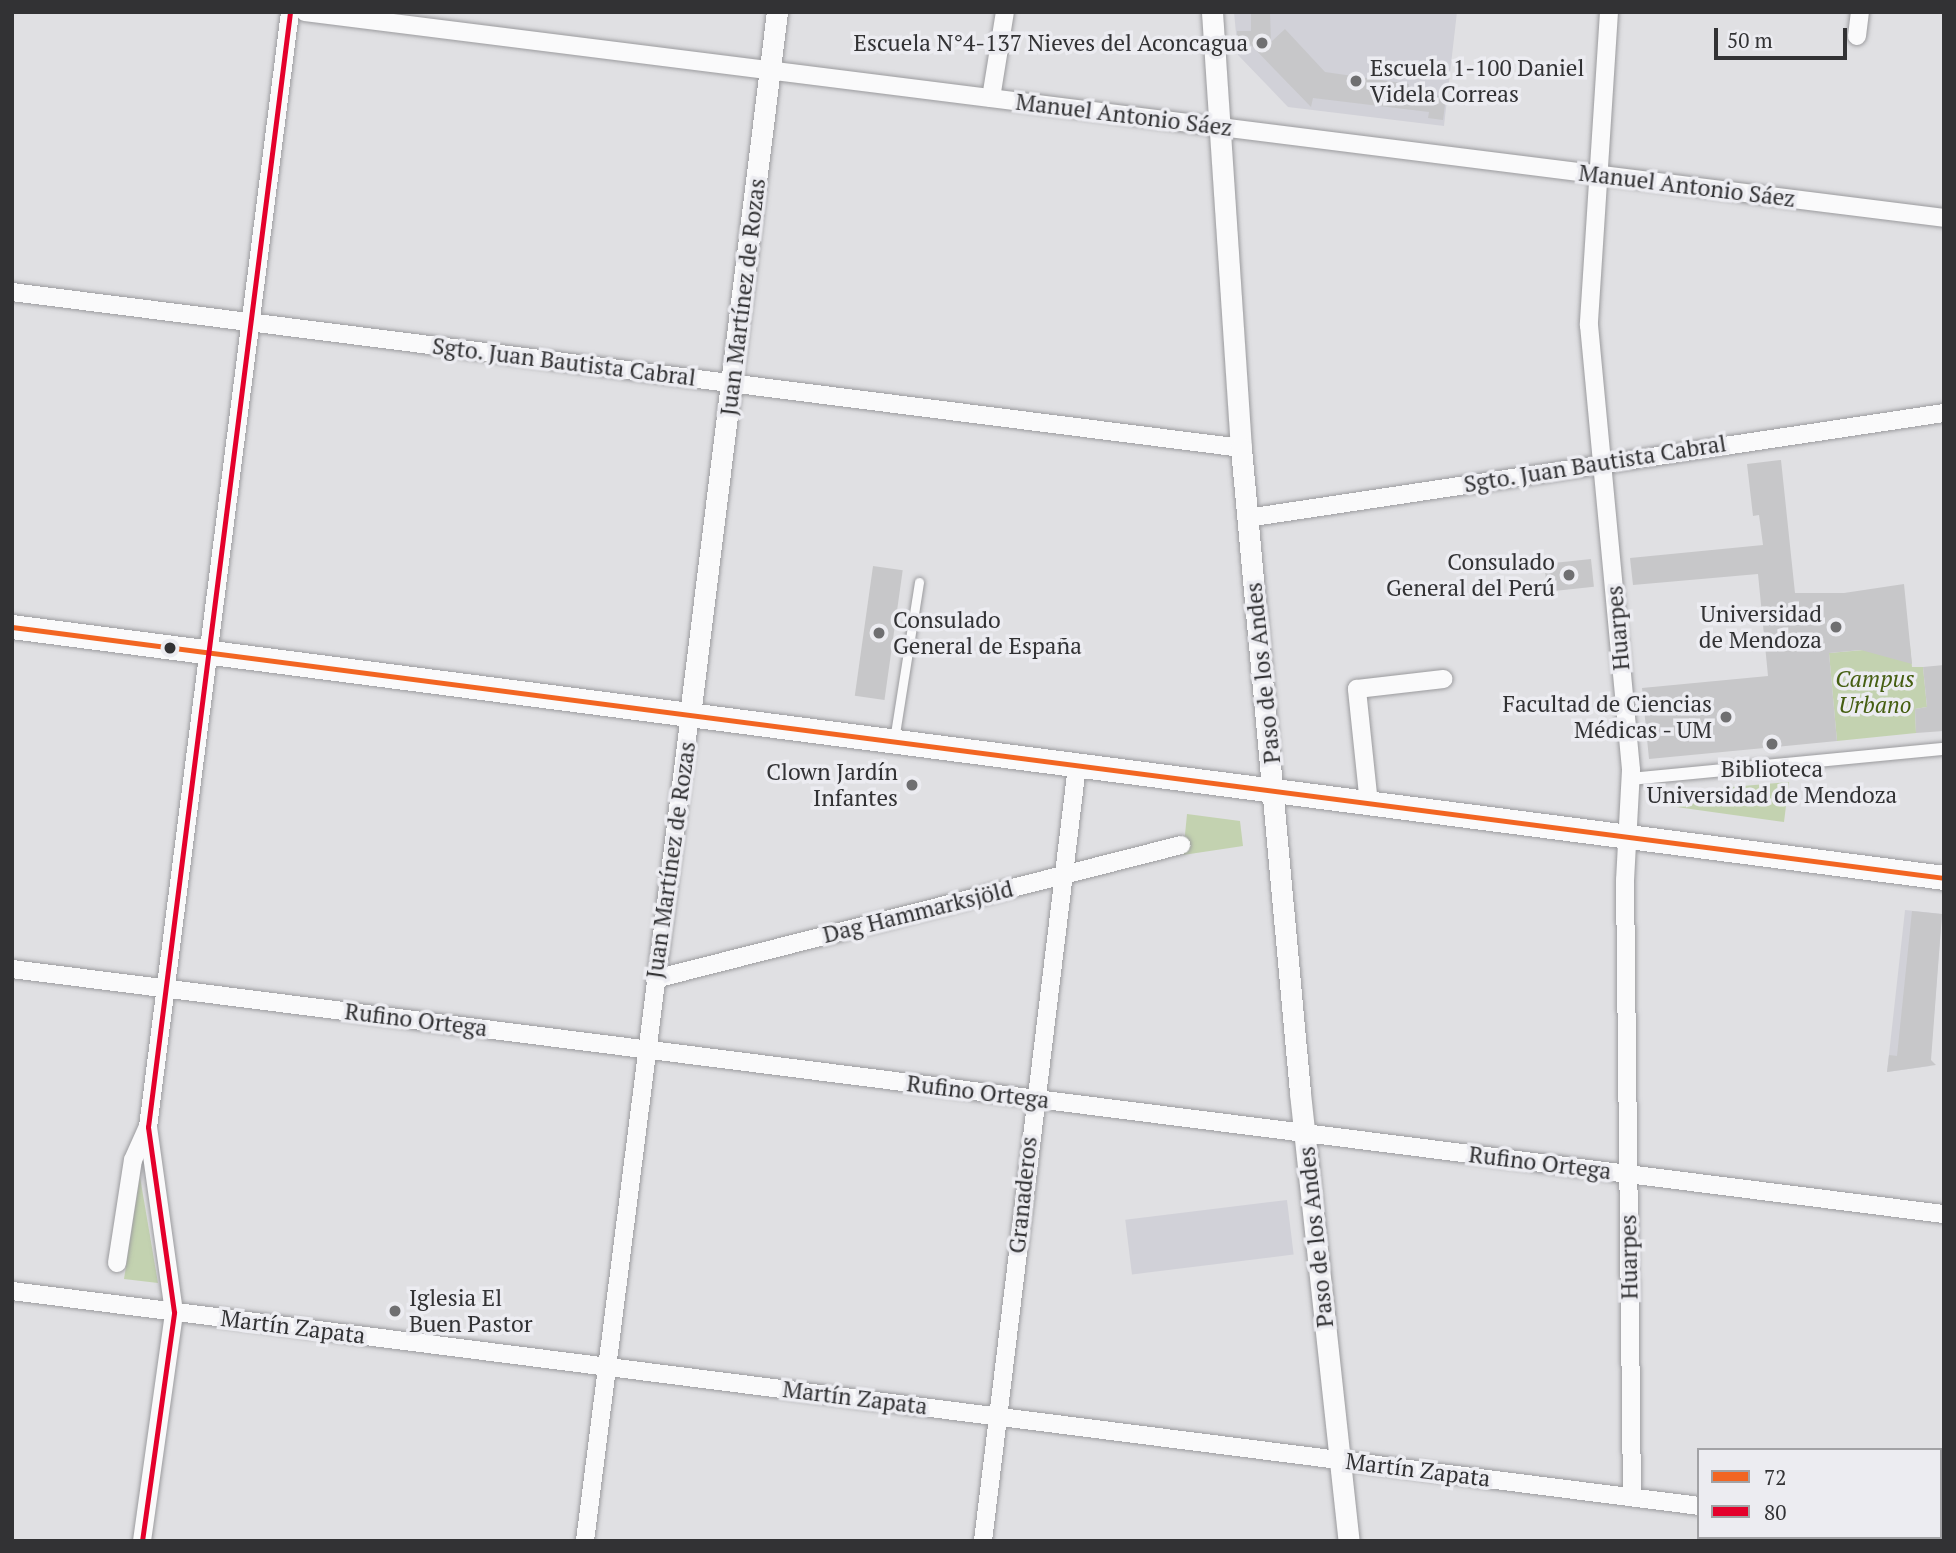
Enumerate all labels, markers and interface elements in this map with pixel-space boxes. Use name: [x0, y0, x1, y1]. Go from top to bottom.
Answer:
scale bar: [1718, 14, 1851, 58]
text: 50 m: [1727, 26, 1773, 54]
place label: Escuela N°4-137 Nieves del Aconcagua: [853, 29, 1248, 57]
marker: Escuela N°4-137 Nieves del Aconcagua: [1254, 35, 1270, 51]
place label: Escuela 1-100 Daniel Videla Correas: [1370, 54, 1584, 108]
marker: Escuela 1-100 Daniel Videla Correas: [1348, 73, 1364, 89]
street label: Manuel Antonio Sáez: [1014, 88, 1234, 142]
street label: Manuel Antonio Sáez: [1577, 159, 1797, 213]
street label: Juan Martínez de Rozas: [715, 177, 771, 417]
street label: Sgto. Juan Bautista Cabral: [430, 332, 698, 392]
street label: Sgto. Juan Bautista Cabral: [1461, 430, 1729, 498]
place label: Consulado General del Perú: [1386, 548, 1555, 602]
marker: Consulado General del Perú: [1561, 567, 1577, 583]
street label: Paso de los Andes: [1240, 581, 1286, 765]
street label: Huarpes: [1601, 584, 1635, 672]
place label: Universidad de Mendoza: [1699, 600, 1822, 654]
place label: Consulado General de España: [893, 606, 1082, 660]
marker: Universidad de Mendoza: [1828, 619, 1844, 635]
marker: Consulado General de España: [871, 625, 887, 641]
unlabelled marker: [163, 641, 177, 655]
park label: Campus Urbano: [1835, 665, 1915, 719]
place label: Facultad de Ciencias Médicas - UM: [1502, 690, 1712, 744]
marker: Facultad de Ciencias Médicas - UM: [1718, 709, 1734, 725]
marker: Biblioteca Universidad de Mendoza: [1764, 736, 1780, 752]
street label: Juan Martínez de Rozas: [641, 740, 701, 980]
place label: Biblioteca Universidad de Mendoza: [1647, 755, 1897, 809]
place label: Clown Jardín Infantes: [766, 758, 898, 812]
marker: Clown Jardín Infantes: [904, 777, 920, 793]
street label: Dag Hammarksjöld: [820, 875, 1016, 949]
street label: Rufino Ortega: [343, 998, 489, 1042]
street label: Rufino Ortega: [905, 1070, 1051, 1114]
street label: Granaderos: [1003, 1135, 1043, 1255]
street label: Rufino Ortega: [1467, 1141, 1613, 1185]
street label: Paso de los Andes: [1293, 1145, 1339, 1329]
street label: Huarpes: [1614, 1214, 1644, 1300]
place label: Iglesia El Buen Pastor: [409, 1284, 533, 1338]
marker: Iglesia El Buen Pastor: [387, 1303, 403, 1319]
street label: Martín Zapata: [219, 1304, 367, 1350]
street label: Martín Zapata: [781, 1375, 929, 1421]
street label: Martín Zapata: [1344, 1447, 1492, 1493]
legend: [1697, 1448, 1942, 1539]
text: 72: [1764, 1463, 1786, 1491]
text: 80: [1764, 1498, 1786, 1526]

